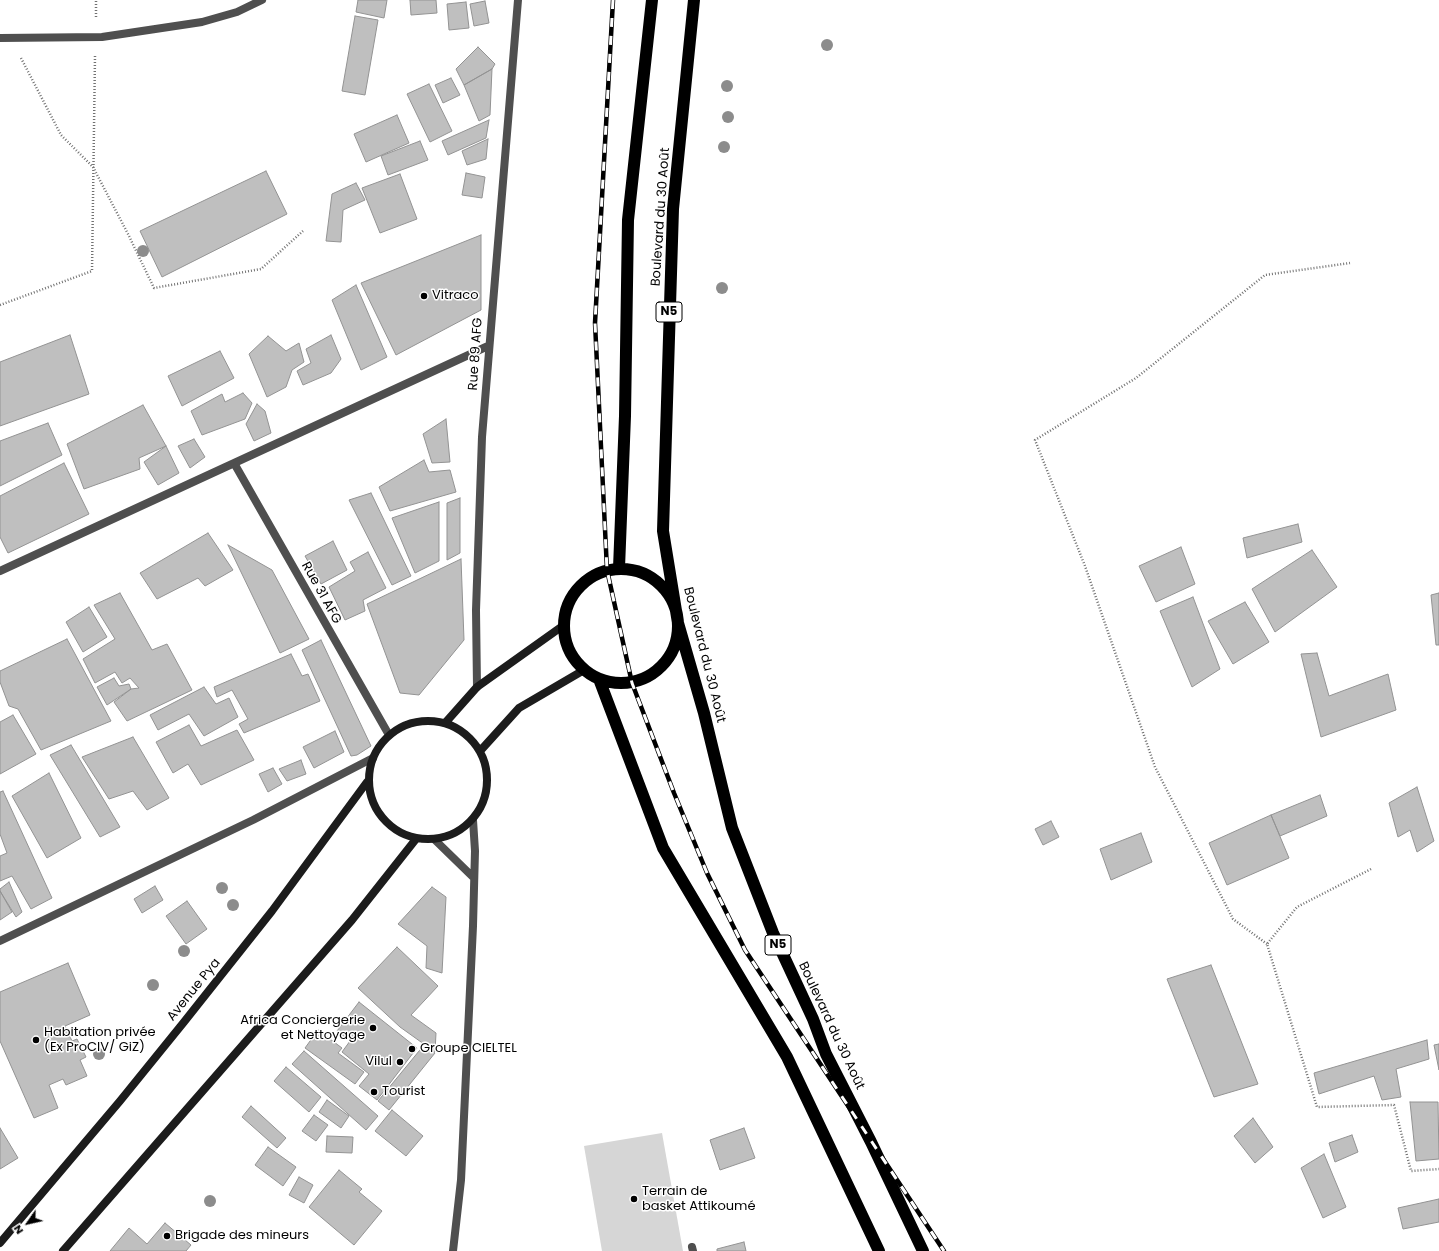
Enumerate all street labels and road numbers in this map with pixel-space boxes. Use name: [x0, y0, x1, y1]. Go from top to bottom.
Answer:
street label: Boulevard du 30 Août: [648, 147, 674, 287]
road number: N5: [656, 302, 682, 322]
street label: Rue 89 AFG: [466, 317, 486, 391]
street label: Rue 31 AFG: [298, 559, 344, 627]
street label: Boulevard du 30 Août: [680, 586, 728, 724]
road number: N5: [765, 935, 791, 955]
street label: Avenue Pya: [164, 956, 224, 1024]
street label: Boulevard du 30 Août: [795, 960, 867, 1092]

